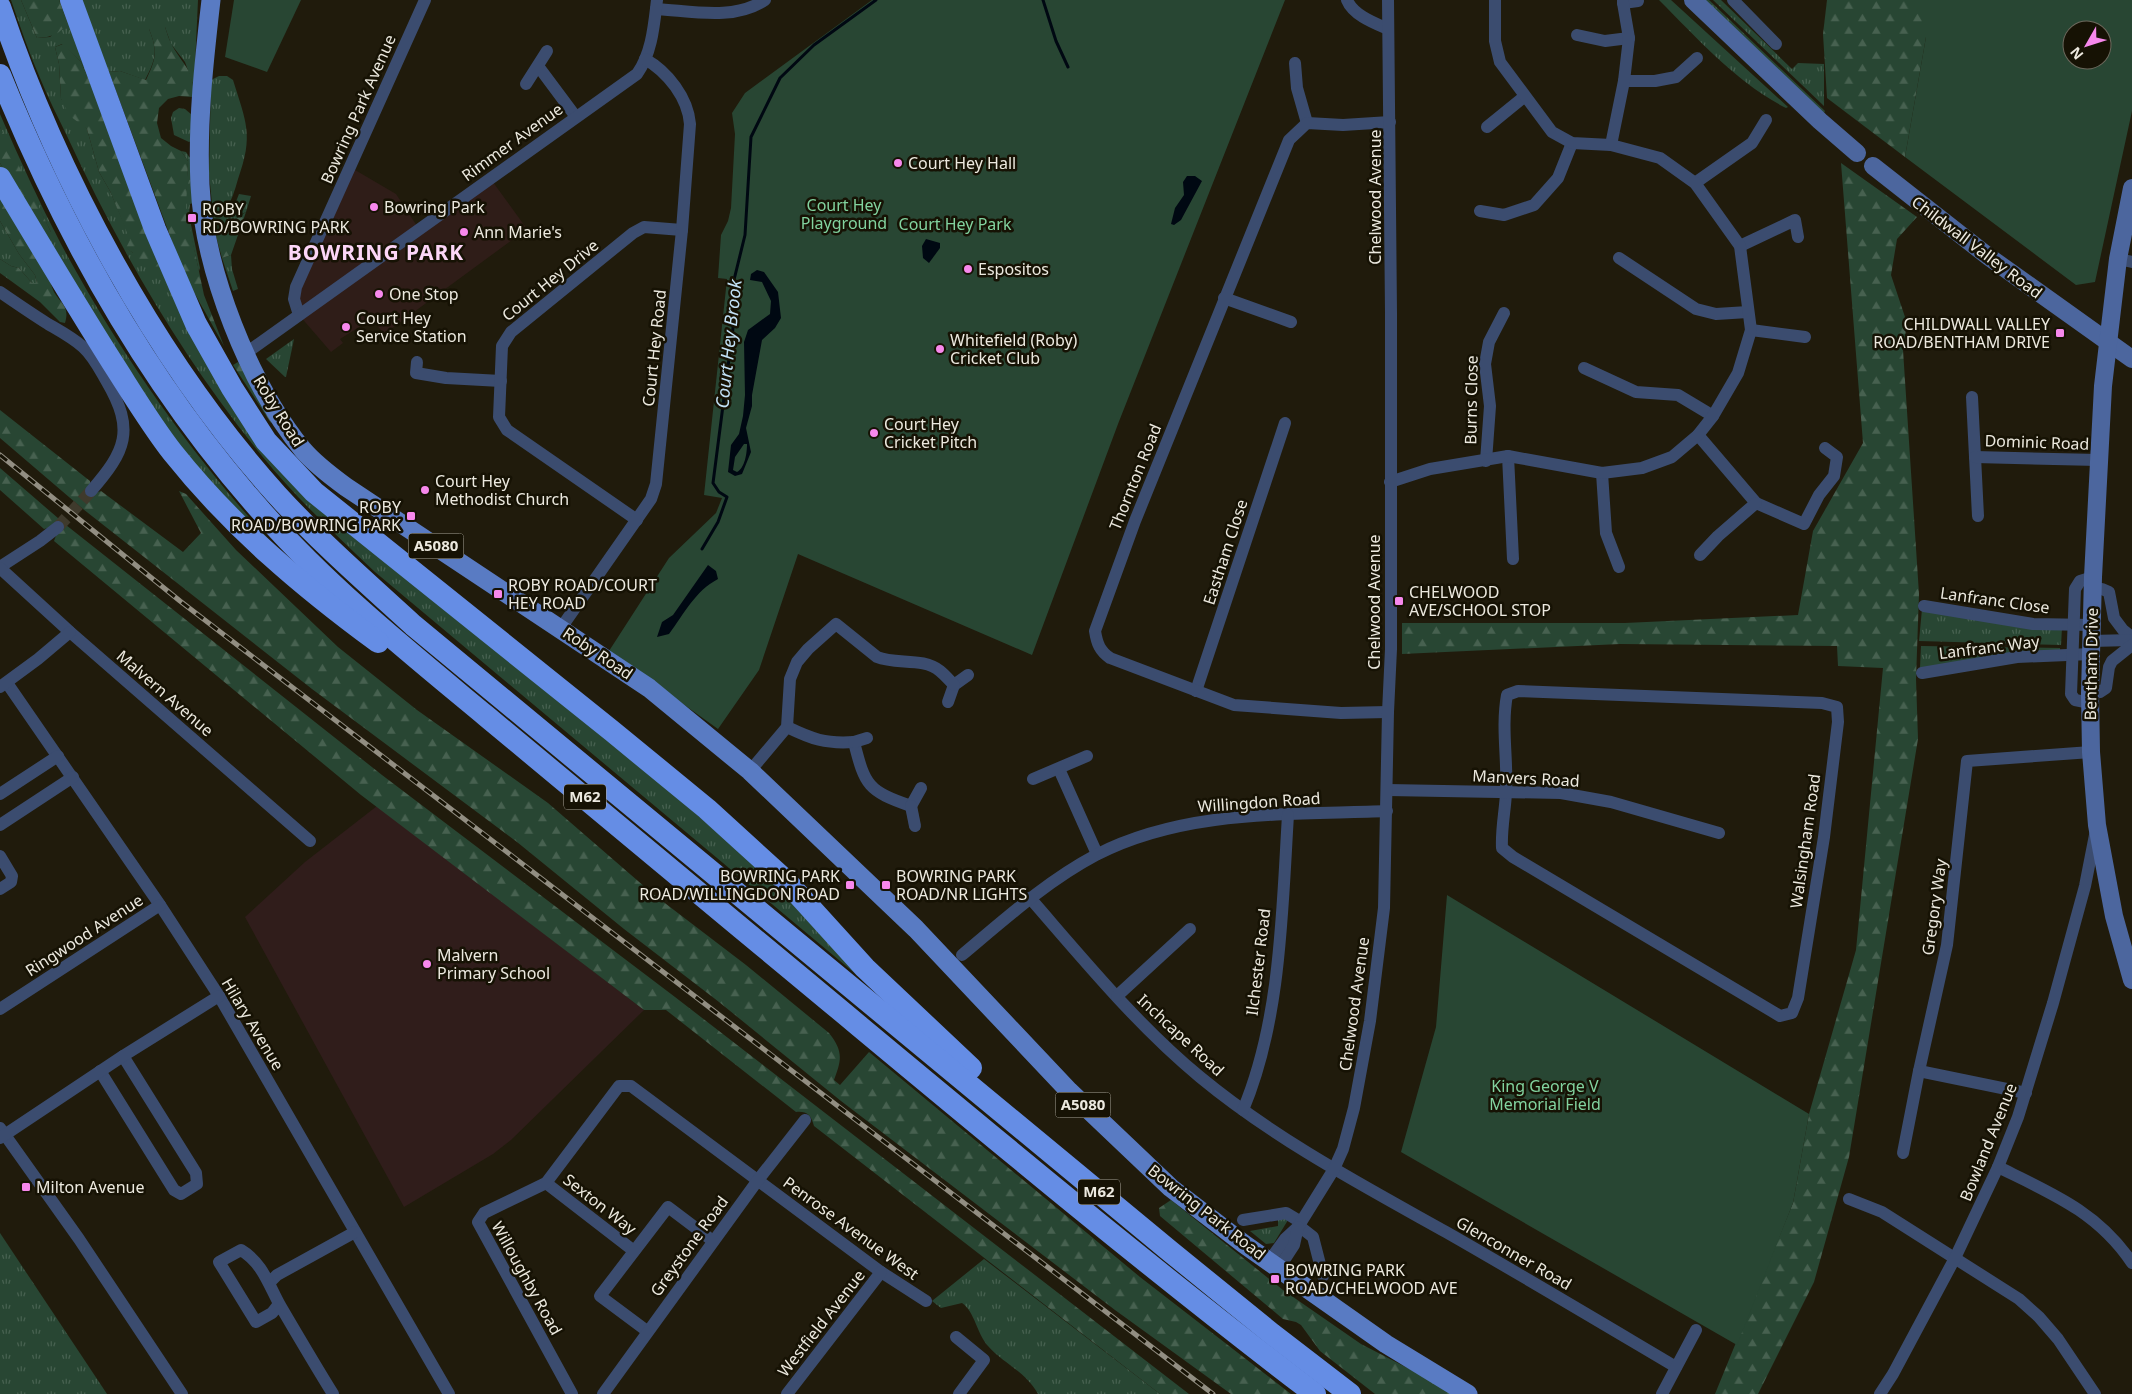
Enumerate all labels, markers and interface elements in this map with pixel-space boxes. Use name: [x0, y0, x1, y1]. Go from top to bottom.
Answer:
north arrow: [2062, 20, 2112, 70]
street label: Bowring Park Avenue: [315, 31, 401, 187]
text: N: [2066, 43, 2087, 64]
street label: Rimmer Avenue: [457, 98, 567, 186]
street label: Chelwood Avenue: [1364, 129, 1386, 265]
place label: Court Hey Hall: [908, 152, 1016, 174]
marker: Court Hey Hall: [892, 157, 904, 169]
street label: Childwall Valley Road: [1907, 191, 2047, 303]
park label: Court Hey Playground: [801, 194, 887, 234]
place label: Bowring Park: [384, 196, 485, 218]
place label: ROBY RD/BOWRING PARK: [202, 198, 350, 238]
marker: Bowring Park: [368, 201, 380, 213]
marker: ROBY RD/BOWRING PARK: [186, 212, 198, 224]
park label: Court Hey Park: [899, 213, 1012, 235]
place label: Ann Marie's: [474, 221, 562, 243]
marker: Ann Marie's: [458, 226, 470, 238]
street label: Court Hey Drive: [497, 234, 603, 326]
district label: BOWRING PARK: [288, 238, 464, 266]
place label: Espositos: [978, 258, 1049, 280]
marker: Espositos: [962, 263, 974, 275]
water label: Court Hey Brook: [709, 277, 747, 410]
place label: One Stop: [389, 283, 459, 305]
marker: One Stop: [373, 288, 385, 300]
street label: Court Hey Road: [637, 288, 671, 408]
place label: Court Hey Service Station: [356, 307, 467, 347]
place label: CHILDWALL VALLEY ROAD/BENTHAM DRIVE: [1873, 313, 2051, 353]
marker: Court Hey Service Station: [340, 321, 352, 333]
marker: CHILDWALL VALLEY ROAD/BENTHAM DRIVE: [2054, 327, 2066, 339]
place label: Whitefield (Roby) Cricket Club: [950, 329, 1078, 369]
marker: Whitefield (Roby) Cricket Club: [934, 343, 946, 355]
street label: Burns Close: [1459, 355, 1483, 445]
street label: Roby Road: [248, 371, 310, 451]
place label: Court Hey Cricket Pitch: [884, 413, 977, 453]
street label: Thornton Road: [1104, 421, 1166, 533]
marker: Court Hey Cricket Pitch: [868, 427, 880, 439]
street label: Dominic Road: [1984, 429, 2090, 455]
place label: Court Hey Methodist Church: [435, 470, 569, 510]
marker: Court Hey Methodist Church: [419, 484, 431, 496]
place label: ROBY ROAD/BOWRING PARK: [231, 496, 402, 536]
street label: Eastham Close: [1198, 496, 1252, 608]
marker: ROBY ROAD/BOWRING PARK: [405, 510, 417, 522]
road number: A5080: [408, 534, 464, 558]
street label: Chelwood Avenue: [1363, 534, 1385, 670]
place label: ROBY ROAD/COURT HEY ROAD: [508, 574, 657, 614]
place label: CHELWOOD AVE/SCHOOL STOP: [1409, 581, 1551, 621]
street label: Lanfranc Close: [1939, 581, 2051, 619]
marker: ROBY ROAD/COURT HEY ROAD: [492, 588, 504, 600]
marker: CHELWOOD AVE/SCHOOL STOP: [1393, 595, 1405, 607]
street label: Bentham Drive: [2079, 607, 2103, 721]
street label: Roby Road: [559, 622, 637, 684]
street label: Lanfranc Way: [1937, 630, 2042, 664]
street label: Malvern Avenue: [112, 645, 218, 741]
street label: Manvers Road: [1472, 764, 1580, 792]
street label: Walsingham Road: [1785, 772, 1825, 910]
road number: M62: [564, 784, 606, 810]
street label: Willingdon Road: [1197, 787, 1321, 817]
street label: Gregory Way: [1916, 857, 1952, 957]
place label: BOWRING PARK ROAD/WILLINGDON ROAD: [639, 865, 840, 905]
place label: BOWRING PARK ROAD/NR LIGHTS: [896, 865, 1027, 905]
marker: BOWRING PARK ROAD/WILLINGDON ROAD: [844, 879, 856, 891]
marker: BOWRING PARK ROAD/NR LIGHTS: [880, 879, 892, 891]
street label: Ringwood Avenue: [21, 889, 147, 981]
street label: Ilchester Road: [1241, 907, 1275, 1017]
street label: Chelwood Avenue: [1334, 935, 1374, 1073]
place label: Malvern Primary School: [437, 944, 550, 984]
marker: Malvern Primary School: [421, 958, 433, 970]
street label: Hilary Avenue: [217, 974, 289, 1074]
street label: Inchcape Road: [1133, 989, 1229, 1081]
park label: King George V Memorial Field: [1489, 1075, 1601, 1115]
street label: Bowland Avenue: [1954, 1080, 2022, 1204]
road number: A5080: [1056, 1092, 1110, 1118]
street label: Bowring Park Road: [1144, 1159, 1270, 1265]
street label: Sexton Way: [559, 1169, 642, 1240]
street label: Penrose Avenue West: [779, 1171, 923, 1285]
place label: Milton Avenue: [36, 1176, 144, 1198]
road number: M62: [1078, 1180, 1120, 1204]
marker: Milton Avenue: [20, 1181, 32, 1193]
street label: Greystone Road: [645, 1191, 733, 1301]
street label: Glenconner Road: [1452, 1211, 1576, 1295]
street label: Willoughby Road: [487, 1217, 567, 1339]
place label: BOWRING PARK ROAD/CHELWOOD AVE: [1285, 1259, 1458, 1299]
street label: Westfield Avenue: [772, 1265, 870, 1381]
marker: BOWRING PARK ROAD/CHELWOOD AVE: [1269, 1273, 1281, 1285]

